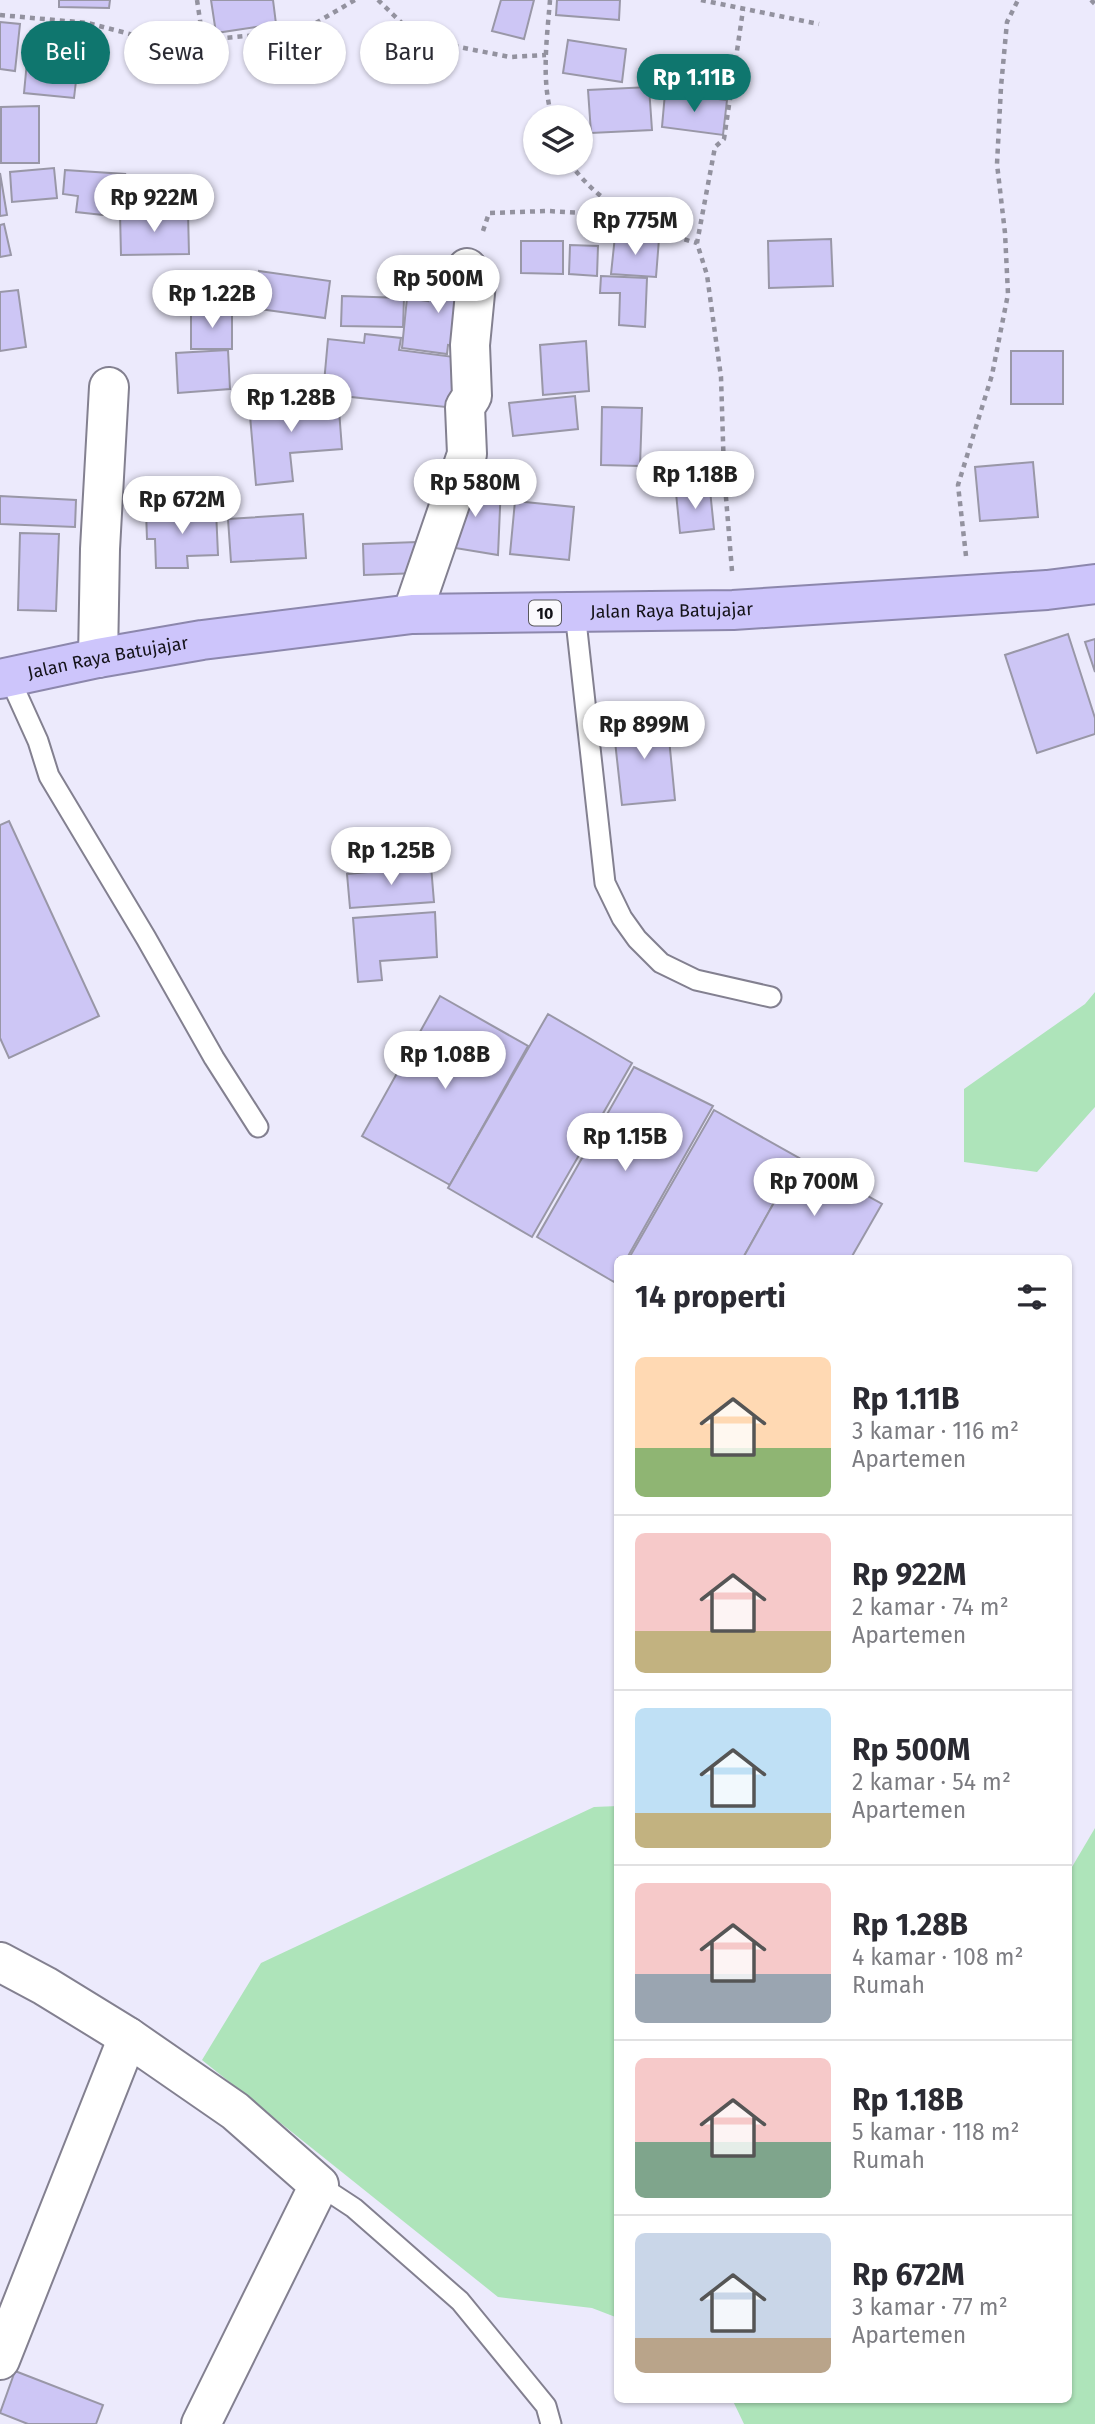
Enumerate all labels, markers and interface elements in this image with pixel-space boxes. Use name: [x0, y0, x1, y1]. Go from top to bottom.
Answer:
chip: Beli: [21, 21, 110, 84]
chip: Sewa: [124, 21, 229, 84]
chip: Filter: [243, 21, 346, 84]
chip: Baru: [360, 21, 459, 84]
pin: Rp 1.11B: [622, 54, 766, 114]
text: Rp 1.11B: [653, 63, 735, 91]
map controls: [523, 105, 593, 175]
button: layers: [523, 105, 593, 175]
pin: Rp 922M: [89, 174, 219, 234]
text: Rp 922M: [110, 183, 198, 211]
pin: Rp 775M: [570, 198, 700, 257]
text: Rp 775M: [592, 206, 678, 234]
pin: Rp 500M: [373, 256, 503, 315]
text: Rp 500M: [393, 264, 483, 292]
pin: Rp 1.22B: [140, 270, 284, 330]
text: Rp 1.22B: [168, 279, 256, 307]
pin: Rp 1.28B: [219, 374, 363, 434]
text: Rp 1.28B: [246, 383, 336, 411]
pin: Rp 1.18B: [623, 452, 767, 511]
pin: Rp 580M: [410, 460, 540, 519]
text: Rp 1.18B: [652, 460, 738, 488]
text: Rp 580M: [430, 468, 520, 496]
pin: Rp 672M: [117, 476, 247, 536]
text: Rp 672M: [139, 485, 225, 513]
street label: Jalan Raya Batujajar: [590, 598, 754, 623]
road number: 10: [529, 600, 561, 626]
street label: Jalan Raya Batujajar: [26, 632, 190, 684]
pin: Rp 899M: [579, 702, 709, 761]
text: Rp 899M: [599, 710, 689, 738]
pin: Rp 1.25B: [319, 828, 463, 887]
text: Rp 1.25B: [347, 836, 435, 864]
pin: Rp 1.08B: [373, 1032, 517, 1091]
text: Rp 1.08B: [400, 1040, 490, 1068]
pin: Rp 1.15B: [553, 1114, 697, 1173]
text: Rp 1.15B: [583, 1122, 667, 1150]
pin: Rp 700M: [749, 1158, 879, 1218]
text: Rp 700M: [770, 1167, 858, 1195]
icon: filters: [1013, 1278, 1051, 1316]
text: 14 properti: [635, 1279, 786, 1315]
text: Rp 1.11B: [852, 1381, 959, 1417]
icon: home: [691, 1385, 775, 1469]
text: 3 kamar · 116 m²: [852, 1417, 1019, 1445]
text: Apartemen: [852, 1445, 966, 1473]
text: Rp 922M: [852, 1557, 966, 1593]
icon: home: [691, 1561, 775, 1645]
text: 2 kamar · 74 m²: [852, 1593, 1009, 1621]
text: Apartemen: [852, 1621, 966, 1649]
text: Rp 500M: [852, 1732, 970, 1768]
icon: home: [691, 1736, 775, 1820]
text: 2 kamar · 54 m²: [852, 1768, 1011, 1796]
text: Apartemen: [852, 1796, 966, 1824]
text: Rp 1.28B: [852, 1907, 968, 1943]
icon: home: [691, 1911, 775, 1995]
text: 4 kamar · 108 m²: [852, 1943, 1023, 1971]
text: Rumah: [852, 1971, 925, 1999]
text: Rp 1.18B: [852, 2082, 964, 2118]
icon: home: [691, 2086, 775, 2170]
text: 5 kamar · 118 m²: [852, 2118, 1020, 2146]
text: Rumah: [852, 2146, 925, 2174]
text: Rp 672M: [852, 2257, 965, 2293]
icon: home: [691, 2261, 775, 2345]
text: 3 kamar · 77 m²: [852, 2293, 1008, 2321]
text: Apartemen: [852, 2321, 966, 2349]

